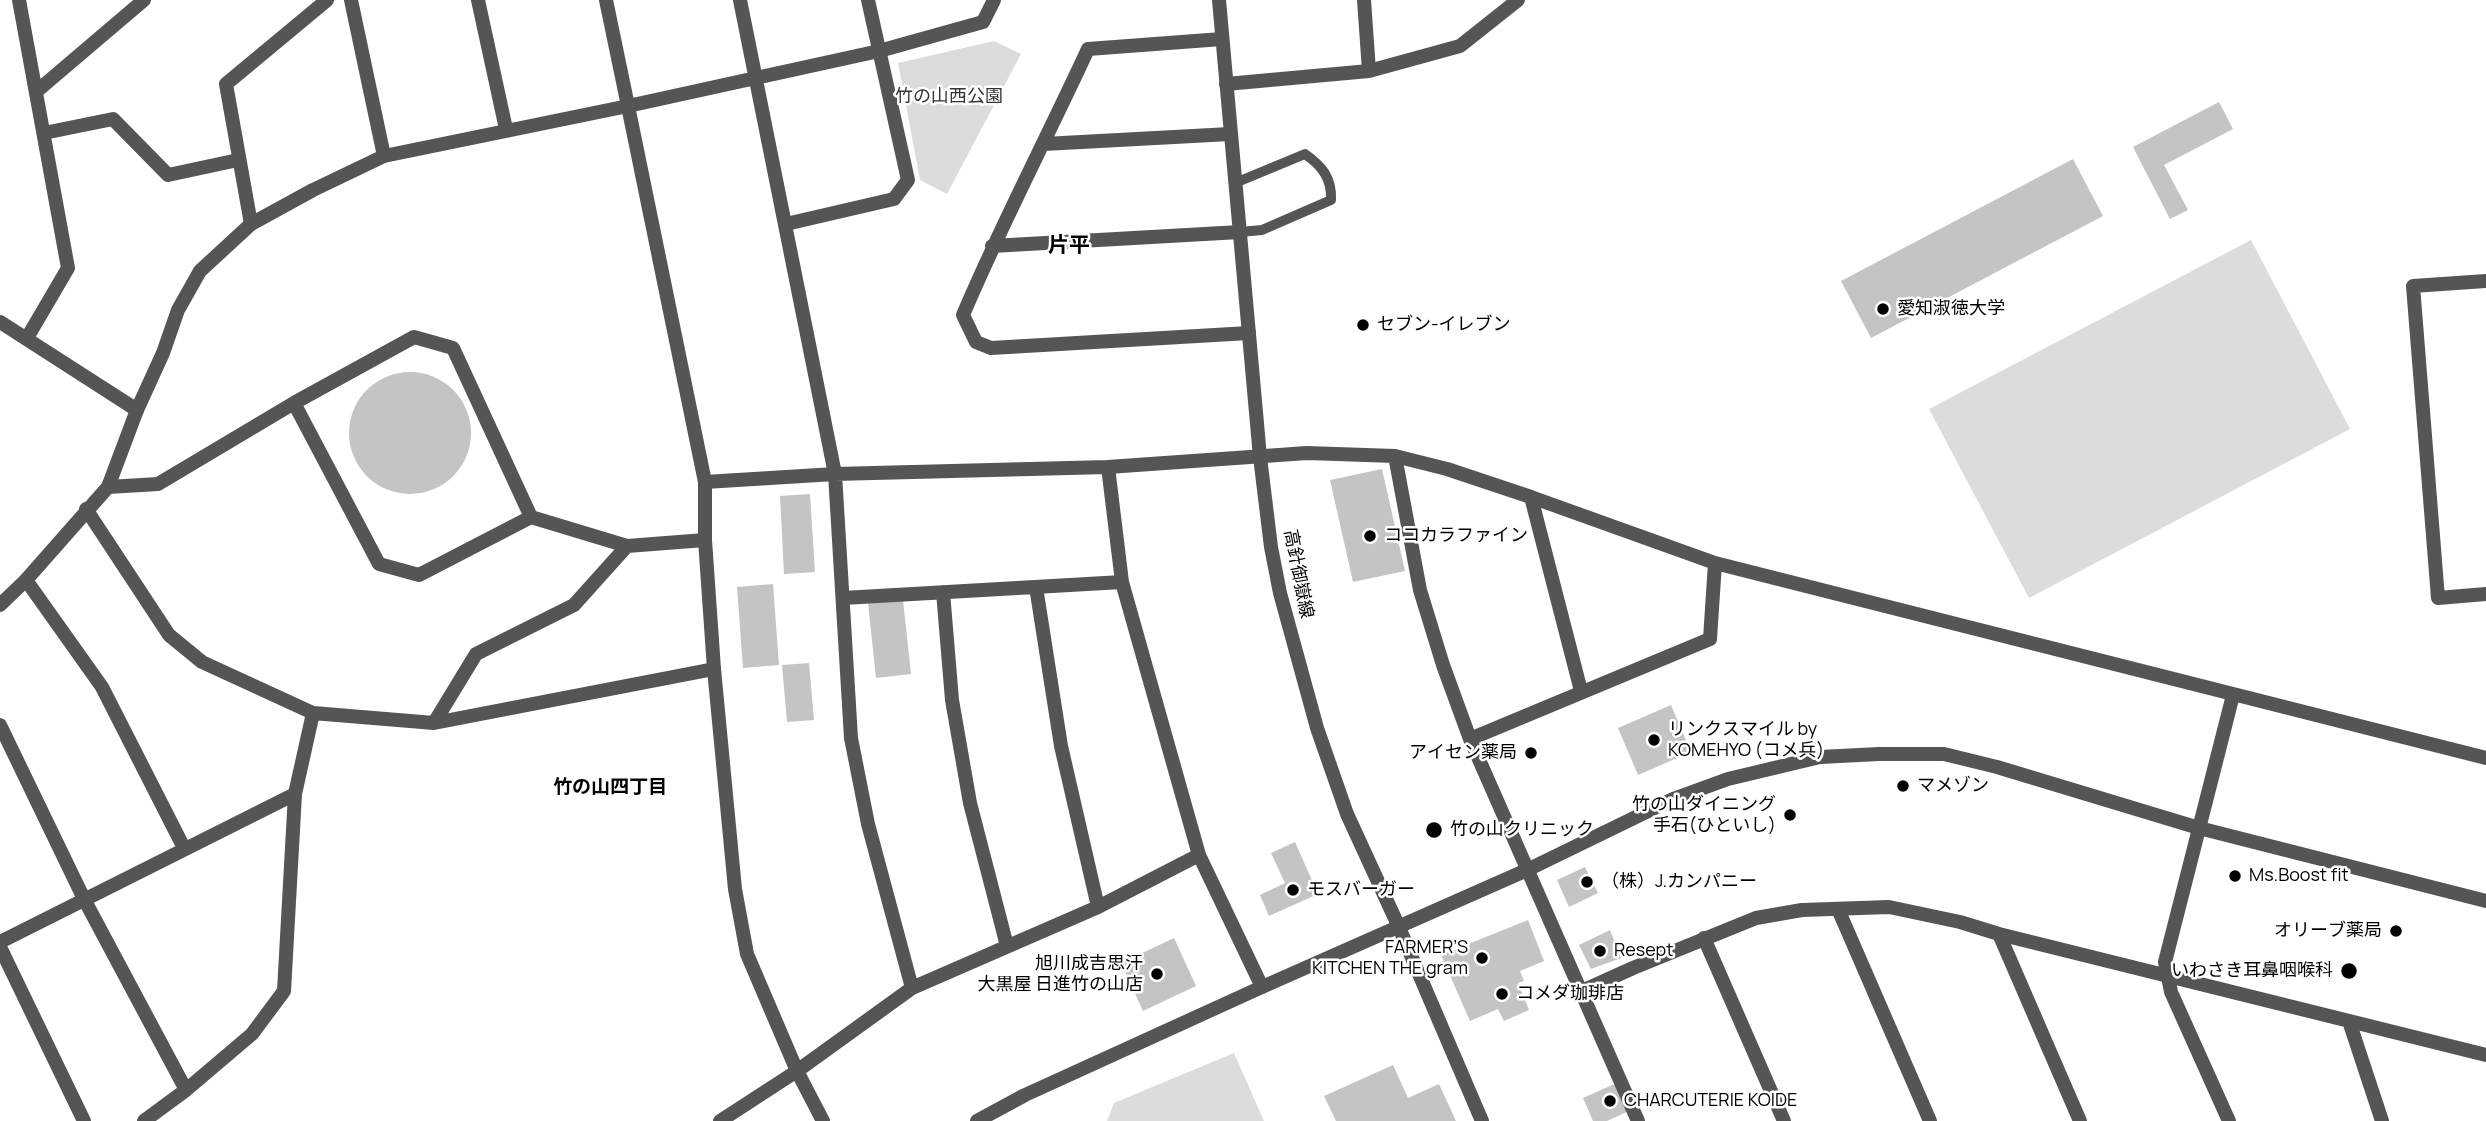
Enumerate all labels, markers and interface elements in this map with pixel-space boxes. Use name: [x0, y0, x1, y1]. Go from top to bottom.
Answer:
park label: 竹の山西公園: [895, 86, 1003, 108]
district label: 片平: [1048, 233, 1090, 259]
place label: 愛知淑徳大学: [1897, 298, 2005, 320]
marker: 愛知淑徳大学: [1875, 301, 1891, 317]
place label: セブン-イレブン: [1377, 314, 1511, 336]
marker: セブン-イレブン: [1355, 317, 1371, 333]
place label: ココカラファイン: [1384, 525, 1528, 547]
street label: 高針御嶽線: [1279, 528, 1317, 620]
marker: ココカラファイン: [1362, 528, 1378, 544]
place label: リンクスマイル by KOMEHYO (コメ兵): [1668, 719, 1824, 762]
marker: リンクスマイル by KOMEHYO (コメ兵): [1646, 732, 1662, 748]
place label: アイセン薬局: [1409, 742, 1517, 764]
marker: アイセン薬局: [1523, 745, 1539, 761]
place label: マメゾン: [1917, 775, 1989, 797]
district label: 竹の山四丁目: [553, 777, 667, 799]
marker: マメゾン: [1895, 778, 1911, 794]
place label: 竹の山ダイニング 手石(ひといし): [1632, 794, 1776, 836]
marker: 竹の山ダイニング 手石(ひといし): [1782, 807, 1798, 823]
place label: 竹の山クリニック: [1450, 819, 1594, 841]
marker: 竹の山クリニック: [1424, 820, 1444, 840]
place label: Ms.Boost fit: [2249, 865, 2349, 887]
marker: Ms.Boost fit: [2227, 868, 2243, 884]
place label: （株）J.カンパニー: [1601, 871, 1757, 893]
marker: （株）J.カンパニー: [1579, 874, 1595, 890]
place label: モスバーガー: [1307, 879, 1415, 901]
marker: モスバーガー: [1285, 882, 1301, 898]
place label: オリーブ薬局: [2274, 920, 2382, 942]
marker: オリーブ薬局: [2388, 923, 2404, 939]
place label: FARMER’S KITCHEN THE gram: [1312, 937, 1468, 979]
place label: Resept: [1614, 940, 1673, 962]
marker: Resept: [1592, 943, 1608, 959]
marker: FARMER’S KITCHEN THE gram: [1474, 950, 1490, 966]
place label: 旭川成吉思汗 大黒屋 日進竹の山店: [977, 953, 1143, 996]
place label: いわさき耳鼻咽喉科: [2171, 960, 2333, 982]
marker: いわさき耳鼻咽喉科: [2339, 961, 2359, 981]
marker: 旭川成吉思汗 大黒屋 日進竹の山店: [1149, 966, 1165, 982]
place label: コメダ珈琲店: [1516, 983, 1624, 1005]
marker: コメダ珈琲店: [1494, 986, 1510, 1002]
place label: CHARCUTERIE KOIDE: [1624, 1090, 1797, 1112]
marker: CHARCUTERIE KOIDE: [1602, 1093, 1618, 1109]

